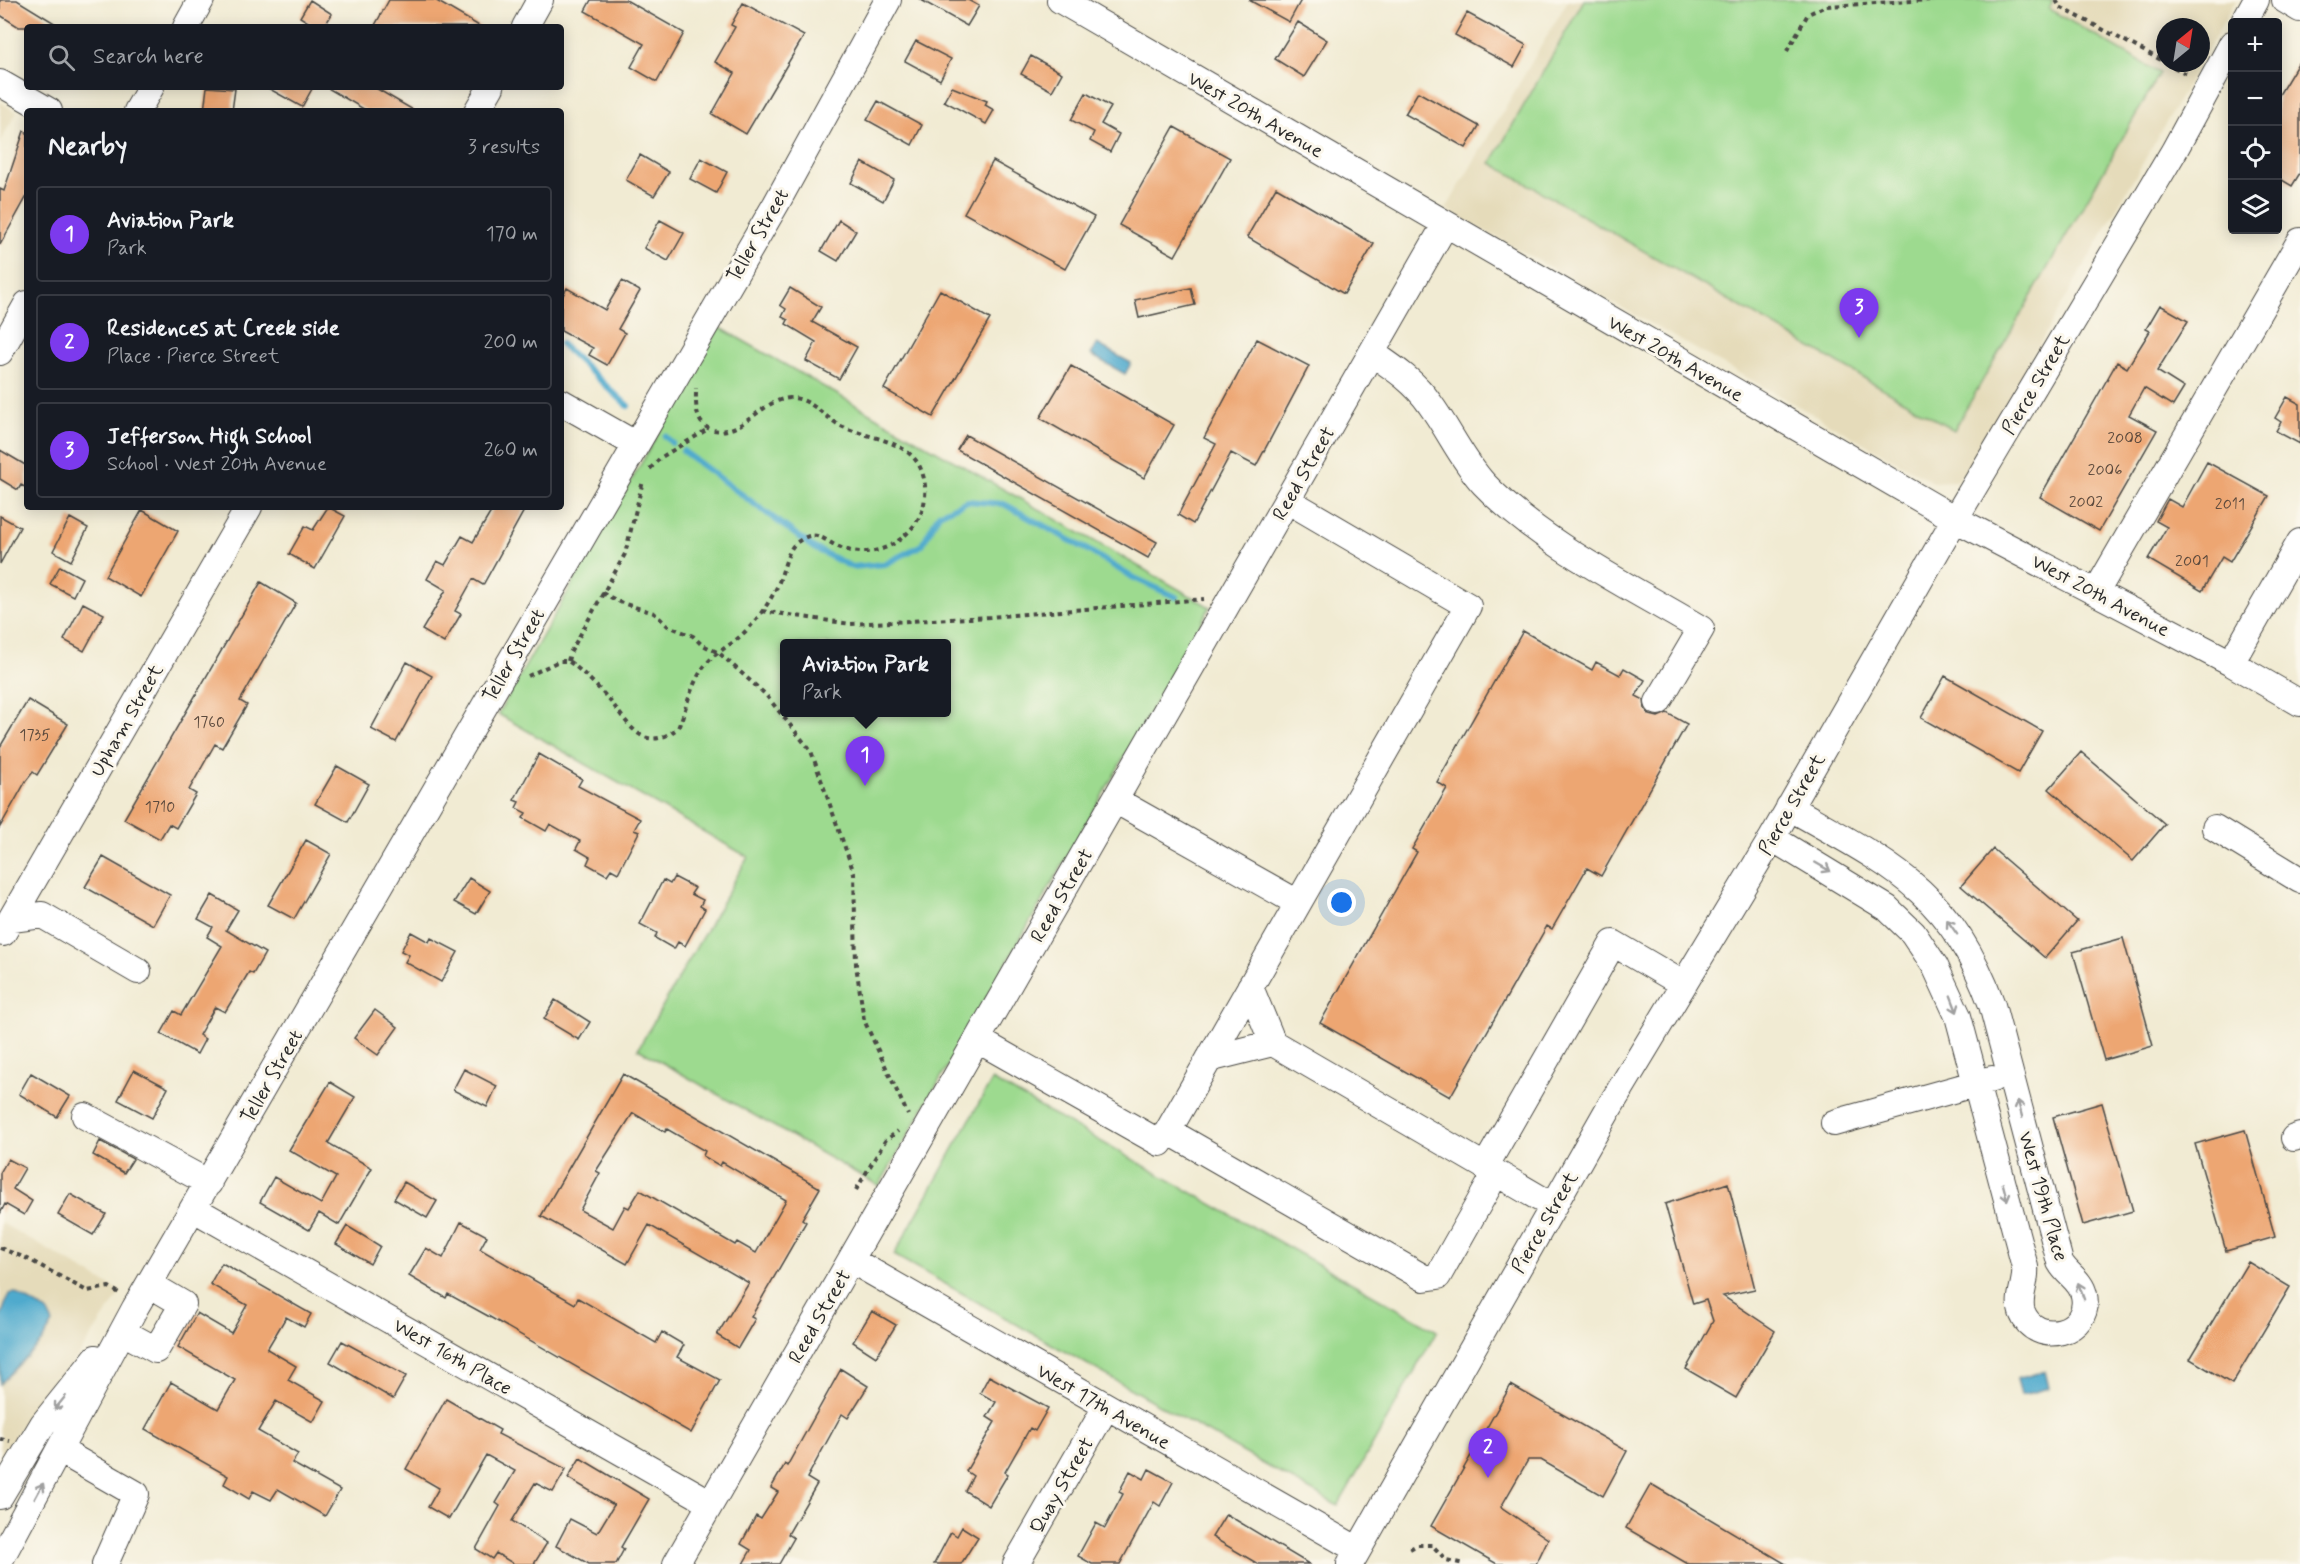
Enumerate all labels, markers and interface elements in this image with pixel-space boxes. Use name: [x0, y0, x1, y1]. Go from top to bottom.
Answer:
north arrow: [2156, 18, 2210, 72]
map controls: [2228, 18, 2282, 234]
button: +: [2228, 18, 2282, 72]
search box: [24, 24, 564, 90]
icon: search: [45, 41, 78, 74]
text: Search here: [93, 43, 204, 71]
street label: West 20th Avenue: [1182, 65, 1328, 165]
button: −: [2228, 72, 2282, 126]
button: locate: [2228, 126, 2282, 180]
text: Nearby: [48, 130, 127, 164]
text: 3 results: [468, 134, 540, 161]
button: layers: [2228, 180, 2282, 234]
street label: Teller Street: [721, 184, 796, 288]
text: Aviation Park: [107, 207, 234, 235]
text: 1: [65, 221, 74, 248]
text: 170 m: [486, 221, 538, 248]
text: Park: [107, 235, 147, 262]
pin: 3: [1840, 288, 1878, 338]
street label: West 20th Avenue: [1602, 309, 1748, 409]
text: Residences at Creek side: [107, 315, 340, 343]
text: 2: [65, 329, 74, 356]
text: 200 m: [483, 329, 538, 356]
street label: Pierce Street: [1996, 329, 2077, 440]
text: Place · Pierce Street: [107, 343, 279, 370]
street label: Reed Street: [1267, 422, 1342, 526]
text: Jefferson High School: [107, 423, 312, 451]
house number: 2008: [2107, 428, 2143, 449]
text: 3: [65, 437, 74, 464]
text: 260 m: [484, 437, 538, 464]
text: School · West 20th Avenue: [107, 451, 327, 478]
house number: 2006: [2088, 460, 2122, 481]
house number: 2002: [2069, 492, 2103, 513]
house number: 2011: [2215, 494, 2245, 515]
street label: West 20th Avenue: [2027, 549, 2174, 644]
house number: 2001: [2175, 551, 2209, 572]
street label: Teller Street: [477, 604, 552, 708]
popup: [780, 639, 951, 717]
text: Aviation Park: [802, 651, 929, 679]
street label: Upham Street: [84, 659, 171, 782]
text: Park: [802, 679, 842, 706]
house number: 1760: [193, 712, 225, 733]
house number: 1735: [19, 725, 51, 746]
pin: 1: [846, 736, 884, 786]
street label: Pierce Street: [1752, 749, 1832, 860]
house number: 1710: [145, 797, 175, 818]
street label: Reed Street: [1025, 844, 1100, 948]
one-way arrow: [1813, 862, 1831, 873]
your location: [1327, 888, 1356, 917]
one-way arrow: [1946, 920, 1958, 936]
one-way arrow: [1949, 994, 1960, 1013]
street label: Teller Street: [235, 1025, 310, 1129]
one-way arrow: [2014, 1100, 2025, 1119]
street label: West 19th Place: [2011, 1129, 2074, 1264]
street label: Pierce Street: [1505, 1167, 1585, 1278]
one-way arrow: [2000, 1182, 2011, 1201]
street label: Reed Street: [783, 1265, 858, 1369]
one-way arrow: [2075, 1282, 2086, 1300]
street label: West 16th Place: [388, 1312, 516, 1402]
street label: West 17th Avenue: [1031, 1358, 1175, 1457]
one-way arrow: [53, 1395, 66, 1411]
pin: 2: [1468, 1428, 1508, 1478]
street label: Quay Street: [1024, 1432, 1101, 1539]
one-way arrow: [33, 1483, 45, 1500]

